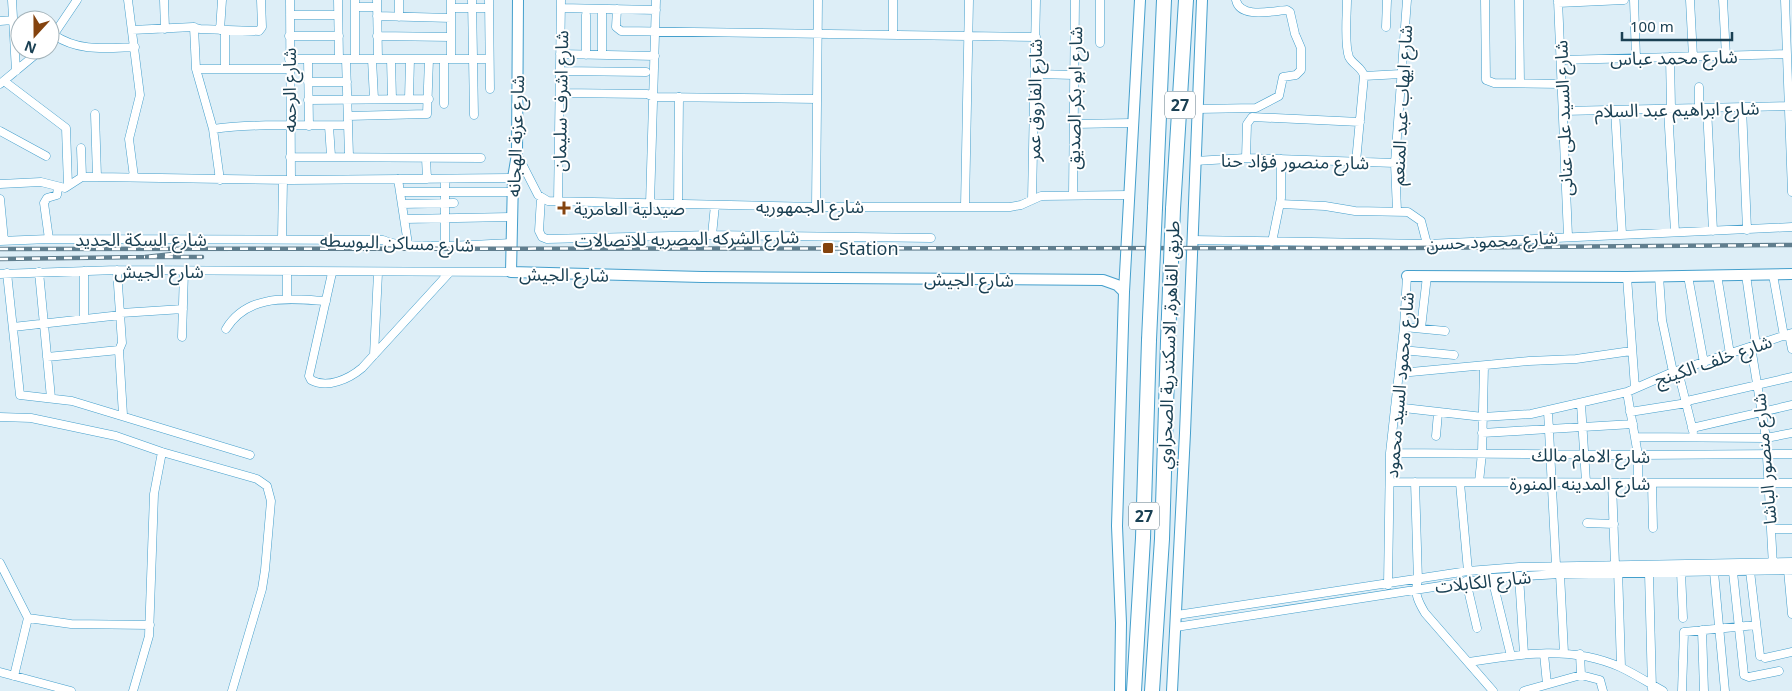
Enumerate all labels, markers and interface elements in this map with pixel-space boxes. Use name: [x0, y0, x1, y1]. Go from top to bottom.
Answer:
north arrow: [10, 10, 60, 60]
scale bar: [1622, 10, 1732, 42]
text: 100 m: [1630, 16, 1674, 36]
street label: شارع ايهاب عبد المنعم: [1385, 24, 1420, 186]
street label: شارع ابو بكر الصديق: [1061, 26, 1090, 170]
street label: شارع اشرف سليمان: [547, 30, 576, 172]
text: N: [21, 37, 39, 59]
street label: شارع الفاروق عمر: [1021, 38, 1050, 163]
street label: شارع السيد على عنانى: [1548, 40, 1581, 196]
street label: شارع محمد عباس: [1610, 44, 1738, 73]
street label: شارع الرحمه: [277, 48, 304, 132]
street label: شارع عزبة الهجانه: [501, 75, 532, 198]
road number: 27: [1165, 92, 1195, 118]
street label: شارع ابراهيم عبد السلام: [1594, 96, 1760, 125]
street label: شارع منصور فؤاد حنا: [1221, 148, 1369, 177]
street label: شارع الجمهوريه: [756, 194, 864, 221]
place label: صيدلية العامرية: [574, 196, 685, 220]
marker: صيدلية العامرية: [558, 202, 570, 214]
street label: طريق القاهرة, الاسكندرية الصحراوي: [1152, 220, 1187, 470]
street label: شارع الشركه المصريه للاتصالات: [574, 224, 800, 255]
street label: شارع محمود حسن: [1426, 225, 1559, 258]
street label: شارع السكة الحديد: [75, 227, 207, 254]
street label: شارع مساكن البوسطه: [319, 227, 475, 260]
place label: Station: [839, 236, 899, 260]
marker: Station: [821, 241, 835, 255]
street label: شارع الجيش: [114, 259, 204, 286]
street label: شارع الجيش: [519, 261, 609, 290]
street label: شارع الجيش: [924, 266, 1014, 295]
street label: شارع محمود السيد محمود: [1379, 291, 1422, 479]
street label: شارع خلف الكينج: [1651, 329, 1776, 394]
street label: شارع منصور الباشا: [1746, 392, 1785, 526]
street label: شارع الامام مالك: [1531, 442, 1650, 471]
street label: شارع المدينه المنورة: [1510, 471, 1650, 498]
road number: 27: [1129, 502, 1159, 530]
street label: شارع الكابلات: [1434, 564, 1533, 601]

